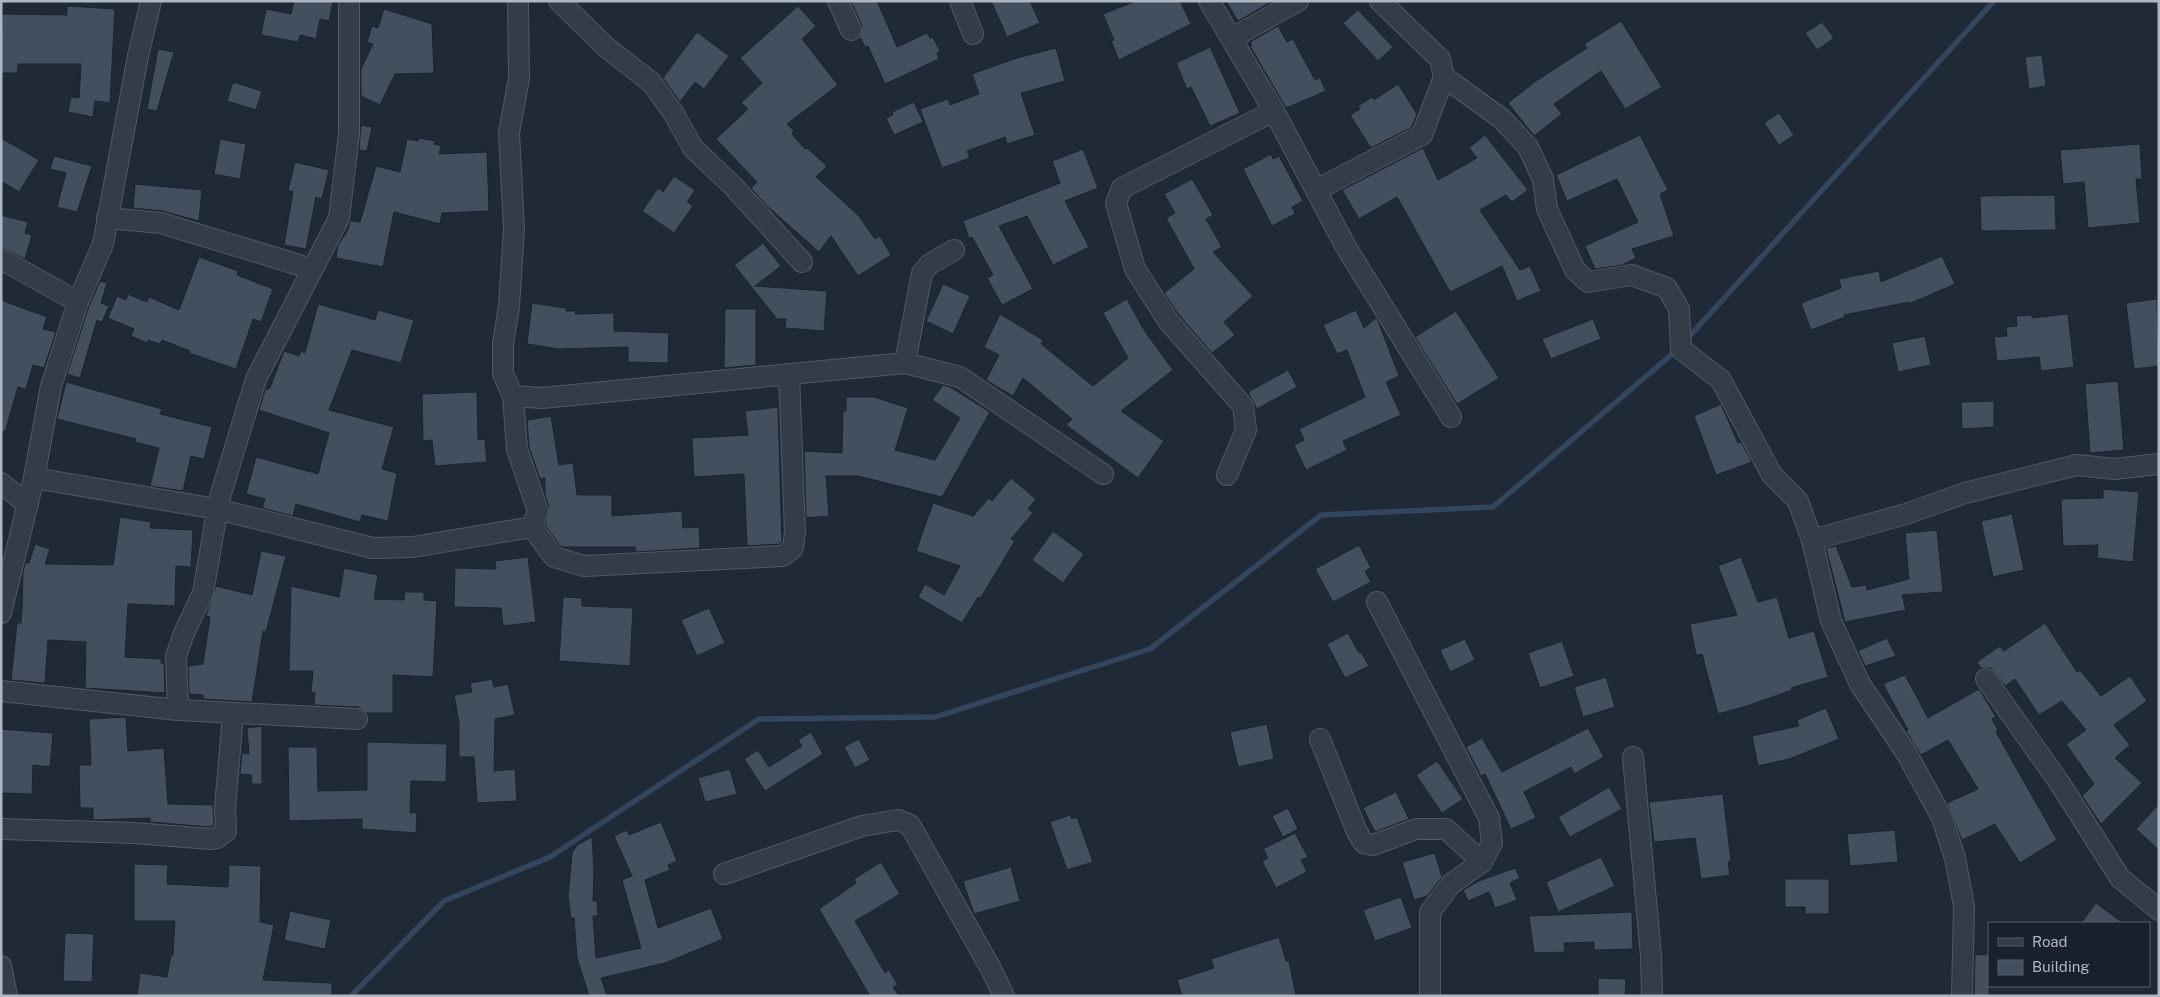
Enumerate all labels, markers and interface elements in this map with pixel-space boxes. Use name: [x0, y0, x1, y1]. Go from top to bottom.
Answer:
legend: [1988, 922, 2150, 987]
text: Road: [2032, 933, 2068, 950]
text: Building: [2032, 958, 2090, 975]

